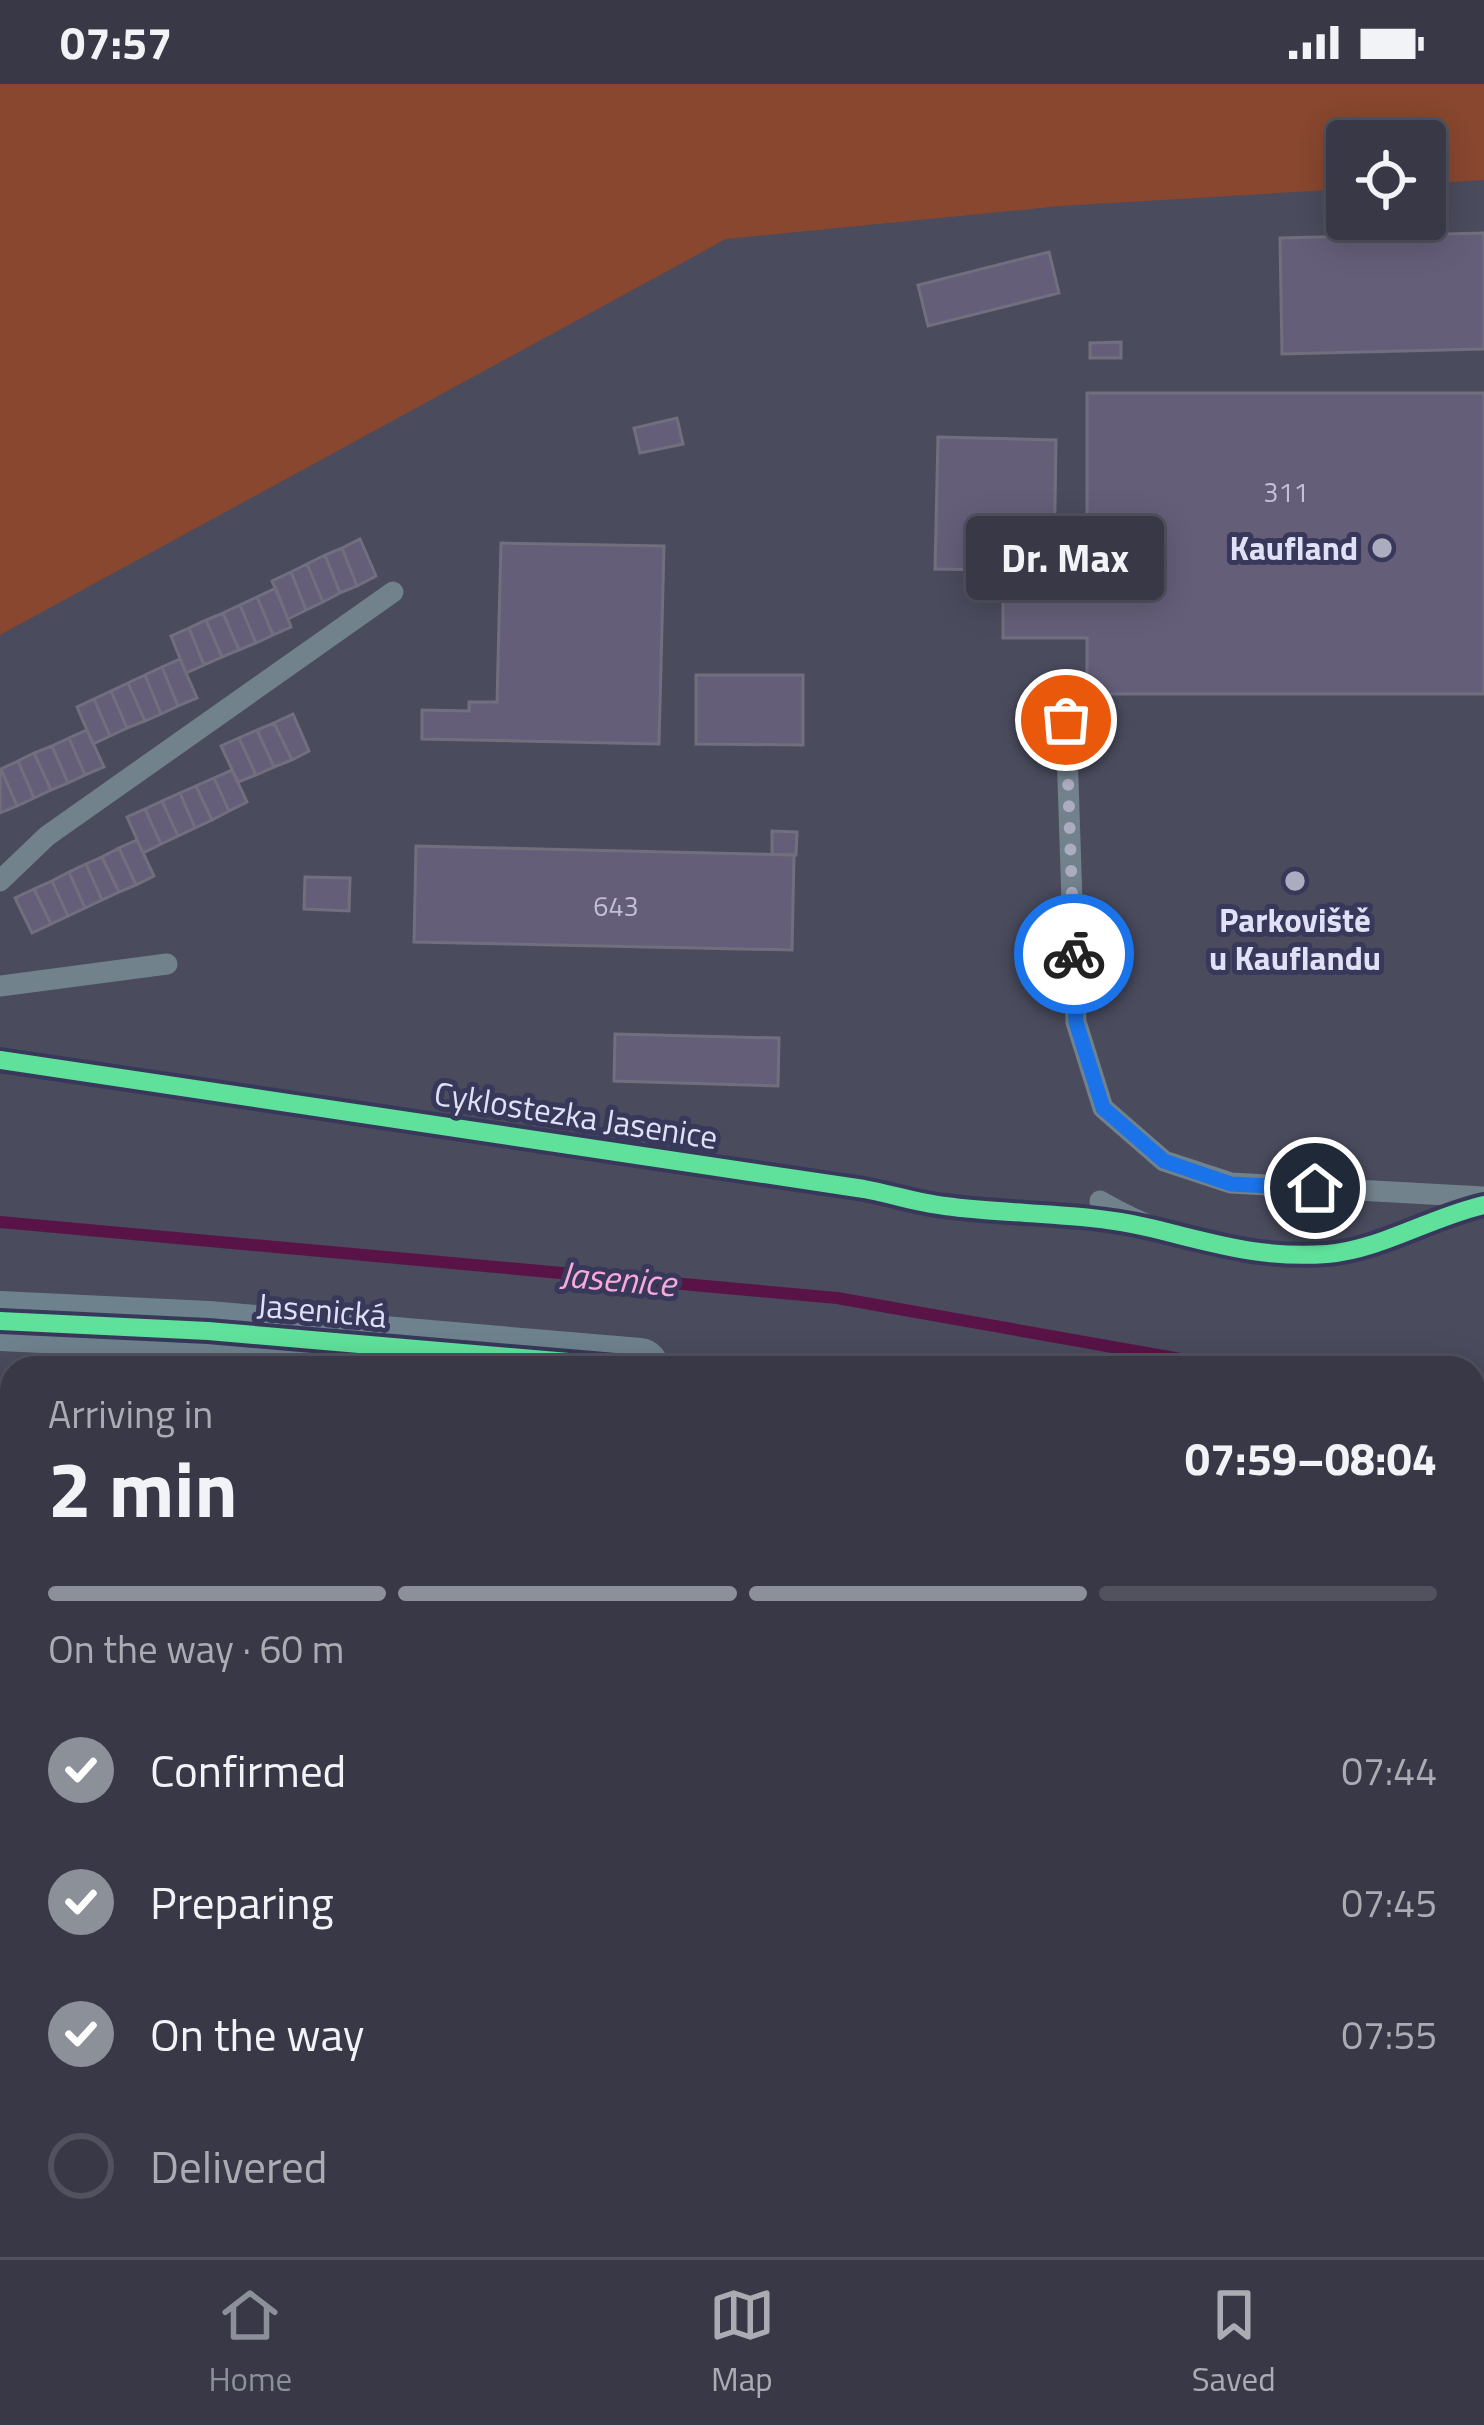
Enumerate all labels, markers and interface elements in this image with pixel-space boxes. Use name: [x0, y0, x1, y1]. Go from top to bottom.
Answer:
text: 07:57: [60, 8, 172, 76]
map controls: [1326, 120, 1446, 240]
button: locate: [1326, 120, 1446, 240]
house number: 311: [1263, 471, 1309, 512]
callout: Dr. Max: [967, 516, 1165, 600]
place label: Kaufland: [1230, 523, 1358, 573]
text: Dr. Max: [1001, 528, 1129, 587]
marker: Kaufland: [1369, 535, 1395, 561]
pin: [1015, 669, 1117, 771]
icon: bag: [1033, 687, 1099, 753]
marker: Parkoviště u Kauflandu: [1282, 868, 1308, 894]
house number: 643: [593, 885, 639, 926]
courier: [1014, 894, 1134, 1014]
place label: Parkoviště u Kauflandu: [1209, 895, 1381, 983]
icon: bike: [1041, 921, 1107, 987]
street label: Cyklostezka Jasenice: [431, 1068, 721, 1162]
pin: [1264, 1137, 1366, 1239]
icon: home: [1282, 1155, 1348, 1221]
water label: Jasenice: [558, 1246, 680, 1311]
street label: Jasenická: [255, 1279, 389, 1341]
text: Arriving in: [48, 1384, 213, 1443]
text: 07:59–08:04: [1185, 1424, 1437, 1492]
text: 2 min: [48, 1429, 238, 1547]
text: On the way · 60 m: [48, 1619, 344, 1678]
text: Confirmed: [150, 1736, 346, 1804]
icon: check: [48, 1737, 114, 1803]
text: 07:44: [1341, 1741, 1437, 1800]
text: Preparing: [150, 1868, 334, 1936]
icon: check: [48, 1869, 114, 1935]
text: 07:45: [1341, 1873, 1437, 1932]
text: On the way: [150, 2000, 364, 2068]
icon: check: [48, 2001, 114, 2067]
text: 07:55: [1341, 2005, 1437, 2064]
text: Delivered: [150, 2132, 328, 2200]
tab: Home: [208, 2282, 292, 2404]
tab: Map: [709, 2282, 775, 2404]
tab: Saved: [1192, 2282, 1276, 2404]

